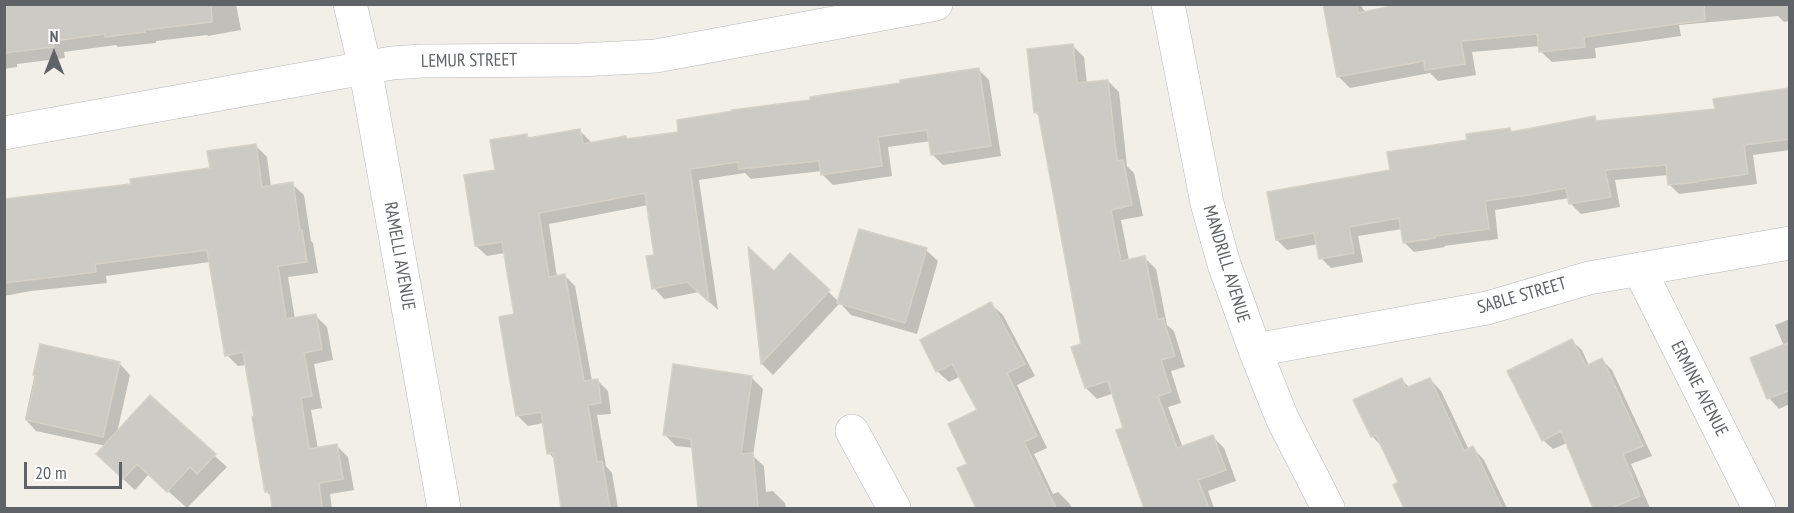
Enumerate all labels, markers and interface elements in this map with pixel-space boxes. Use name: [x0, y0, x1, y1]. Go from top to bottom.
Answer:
north arrow: [24, 24, 84, 84]
text: N: [50, 26, 58, 46]
street label: LEMUR STREET: [421, 49, 517, 73]
street label: RAMELLI AVENUE: [379, 200, 419, 312]
street label: MANDRILL AVENUE: [1198, 203, 1254, 325]
street label: SABLE STREET: [1475, 273, 1569, 319]
street label: ERMINE AVENUE: [1666, 338, 1732, 440]
scale bar: [27, 450, 124, 488]
text: 20 m: [35, 461, 67, 484]

